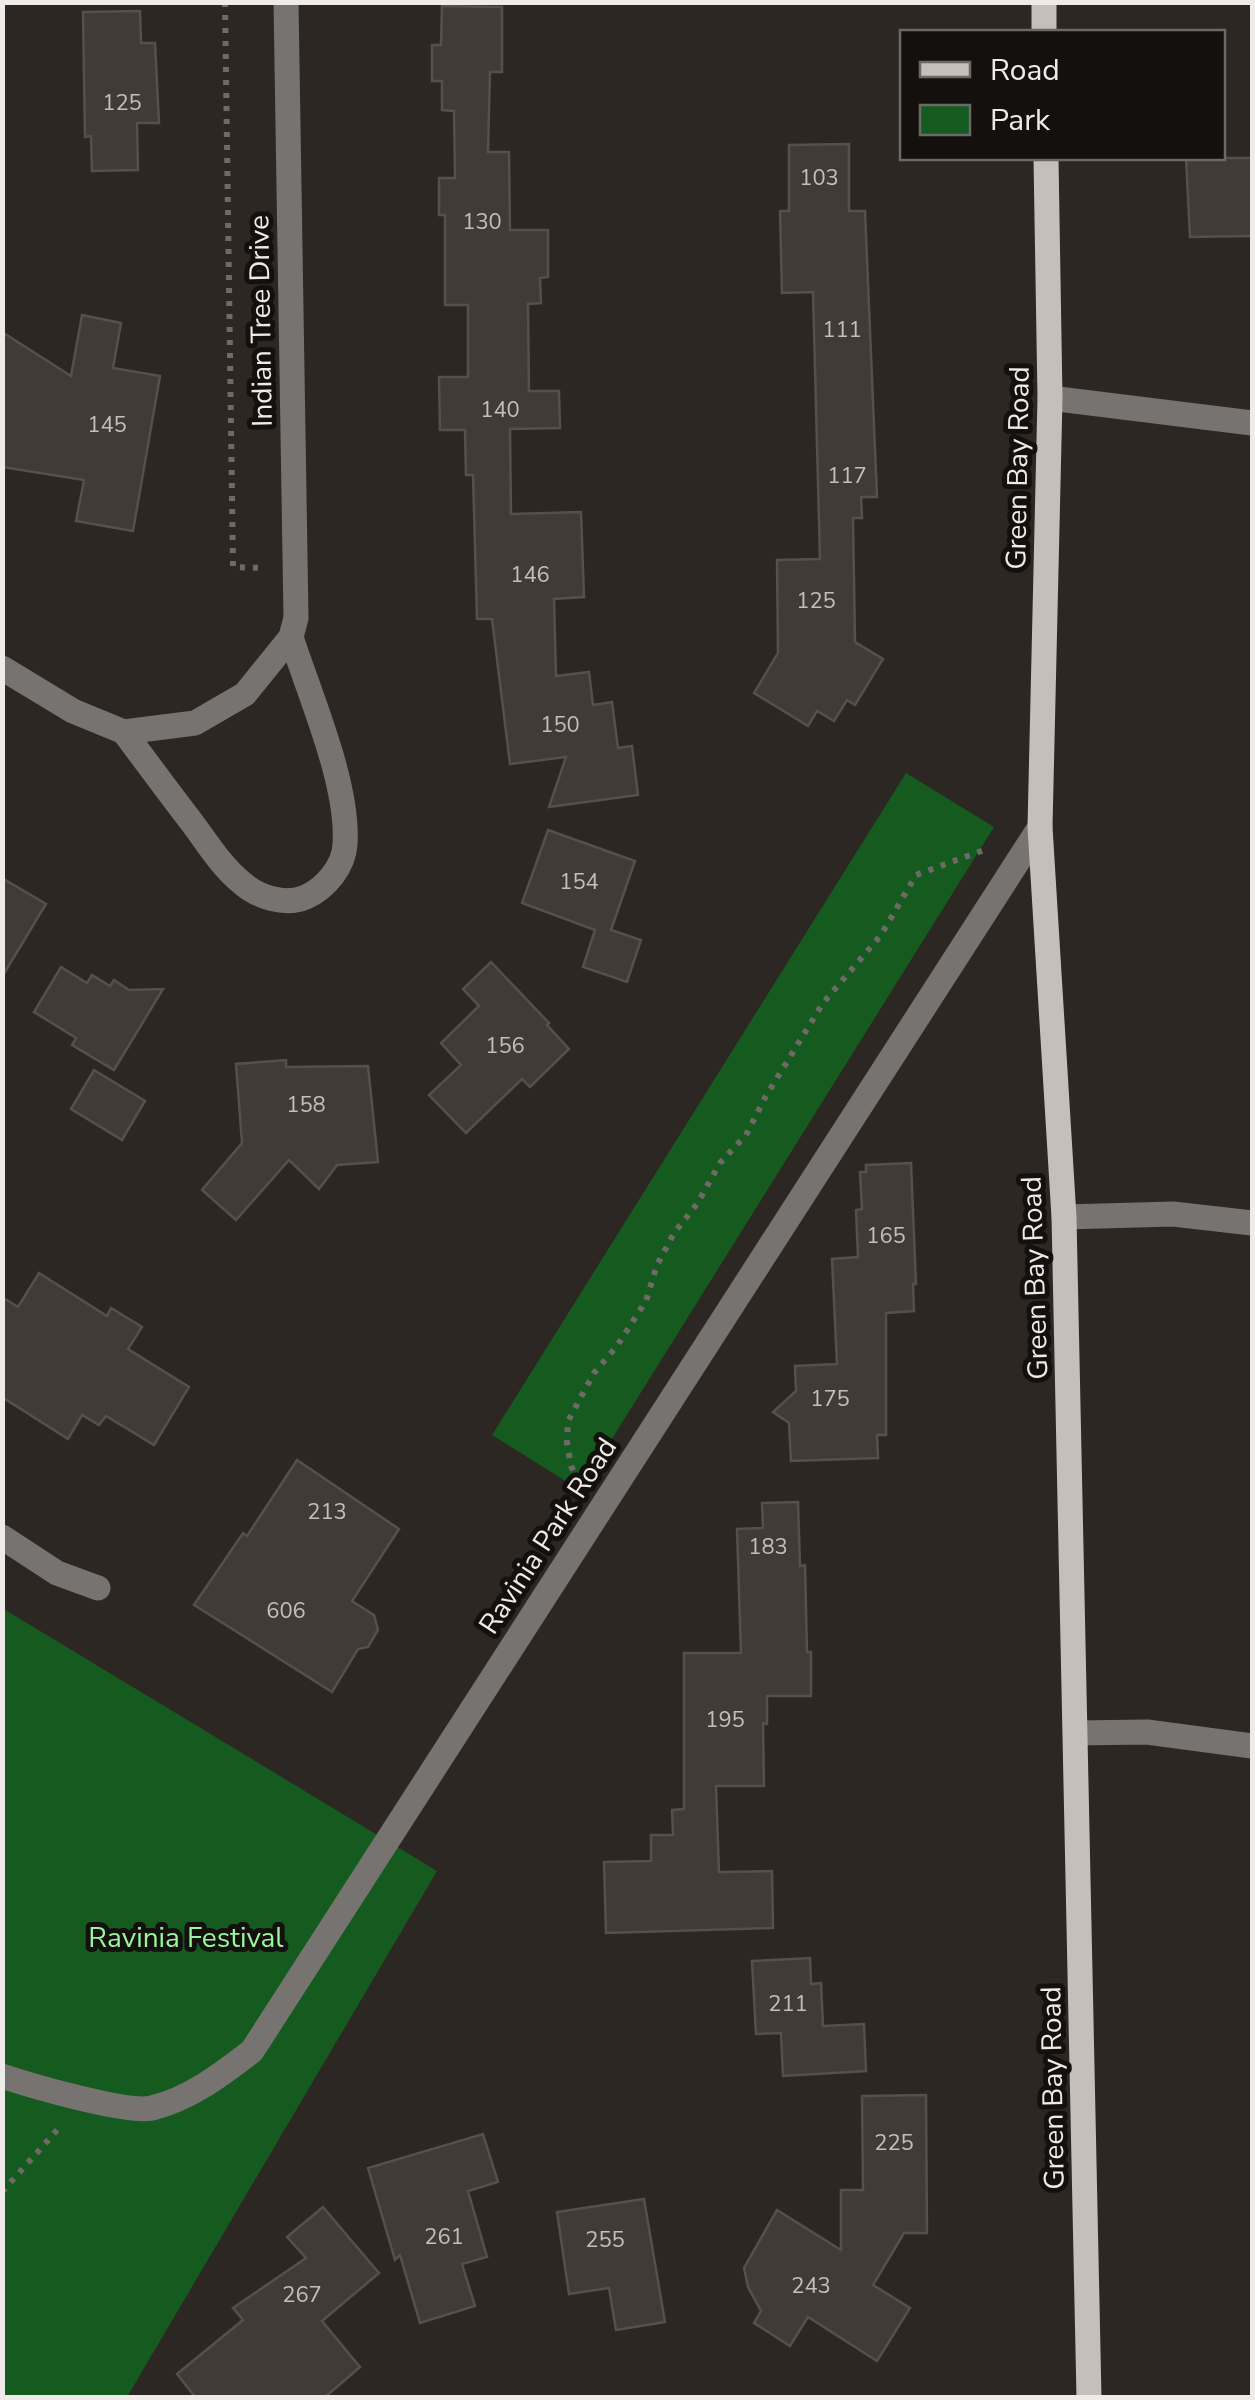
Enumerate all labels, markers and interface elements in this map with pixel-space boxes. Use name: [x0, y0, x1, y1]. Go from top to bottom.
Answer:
legend: [900, 30, 1225, 160]
text: Road: [990, 50, 1060, 91]
house number: 125: [102, 88, 142, 118]
text: Park: [990, 100, 1051, 141]
house number: 103: [799, 163, 839, 193]
house number: 130: [462, 207, 502, 237]
street label: Indian Tree Drive: [240, 215, 282, 427]
house number: 111: [822, 315, 862, 345]
street label: Green Bay Road: [997, 366, 1039, 570]
house number: 140: [480, 395, 520, 425]
house number: 145: [87, 410, 127, 440]
house number: 117: [827, 461, 867, 491]
house number: 146: [510, 560, 550, 590]
house number: 125: [796, 586, 836, 616]
house number: 150: [540, 710, 580, 740]
house number: 154: [559, 867, 599, 897]
house number: 156: [485, 1031, 525, 1061]
house number: 158: [286, 1090, 326, 1120]
street label: Green Bay Road: [1012, 1176, 1058, 1380]
house number: 165: [866, 1221, 906, 1251]
house number: 175: [810, 1384, 850, 1414]
street label: Ravinia Park Road: [470, 1430, 626, 1642]
house number: 213: [307, 1497, 347, 1527]
house number: 183: [748, 1532, 788, 1562]
house number: 606: [266, 1596, 306, 1626]
house number: 195: [705, 1705, 745, 1735]
park label: Ravinia Festival: [88, 1919, 284, 1957]
street label: Green Bay Road: [1032, 1986, 1074, 2190]
house number: 211: [768, 1989, 808, 2019]
house number: 225: [874, 2128, 914, 2158]
house number: 261: [424, 2222, 464, 2252]
house number: 255: [585, 2225, 625, 2255]
house number: 243: [791, 2271, 831, 2301]
house number: 267: [282, 2280, 322, 2310]

